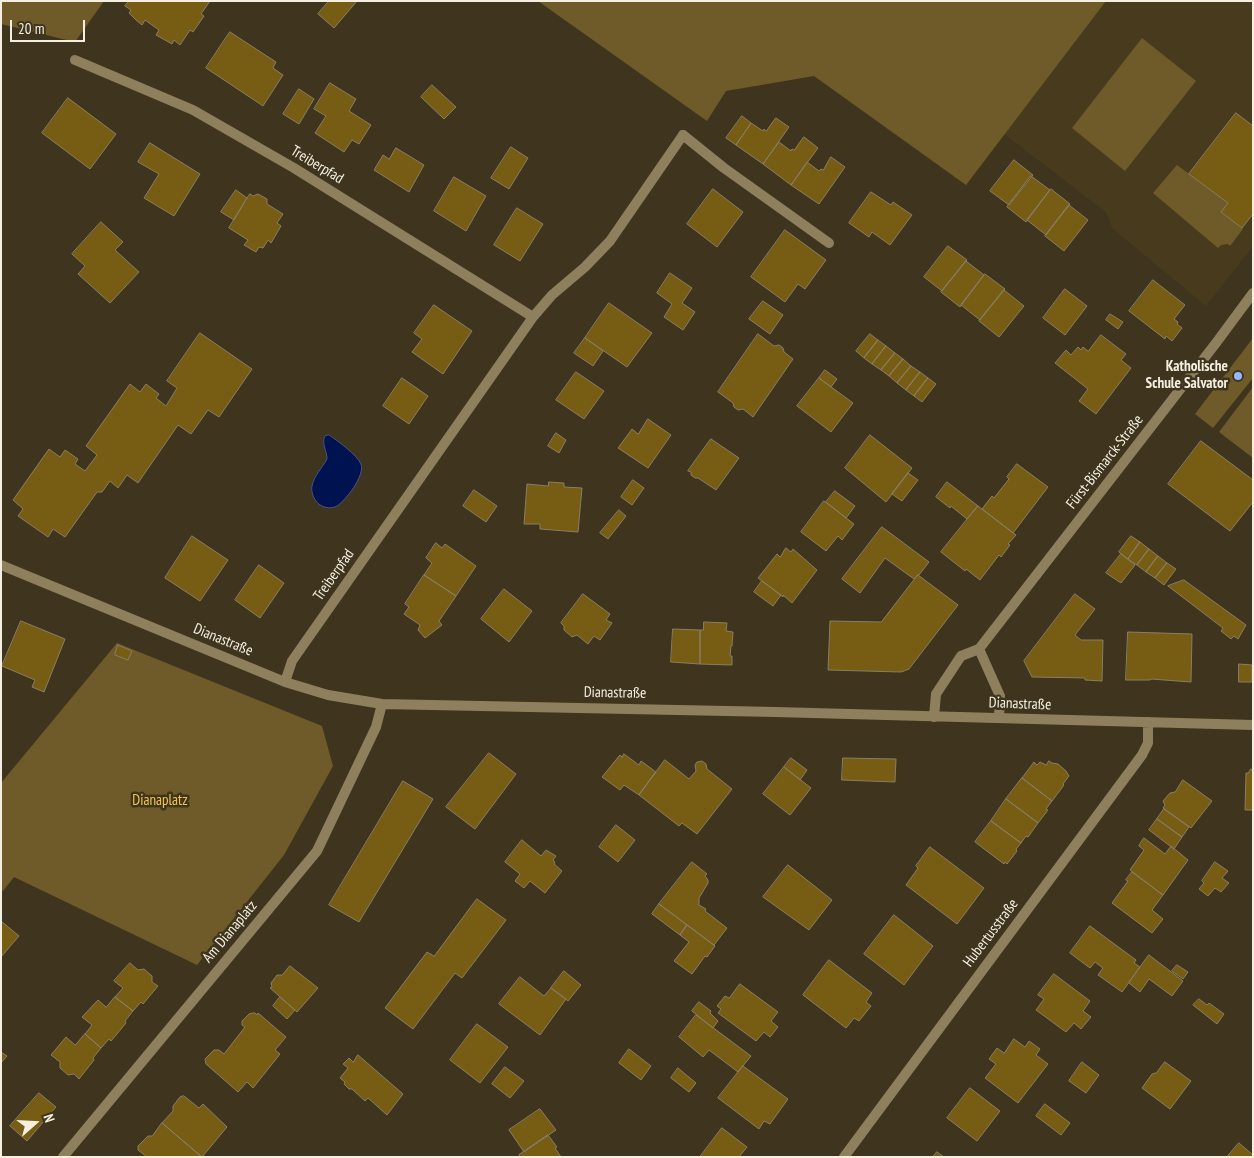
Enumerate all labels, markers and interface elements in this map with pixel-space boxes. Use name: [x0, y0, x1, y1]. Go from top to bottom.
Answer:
scale bar: [12, 10, 88, 42]
text: 20 m: [18, 19, 44, 38]
street label: Treiberpfad: [287, 142, 347, 188]
place label: Katholische Schule Salvator: [1146, 358, 1228, 393]
marker: Katholische Schule Salvator: [1232, 370, 1244, 382]
street label: Fürst-Bismarck-Straße: [1063, 411, 1147, 513]
street label: Treiberpfad: [310, 546, 358, 604]
street label: Dianastraße: [191, 620, 255, 660]
street label: Dianastraße: [584, 683, 646, 703]
street label: Dianastraße: [988, 694, 1052, 714]
park label: Dianaplatz: [132, 792, 188, 810]
street label: Hubertusstraße: [960, 896, 1022, 970]
street label: Am Dianaplatz: [199, 897, 261, 967]
north arrow: [10, 1098, 60, 1148]
text: N: [39, 1112, 59, 1125]

